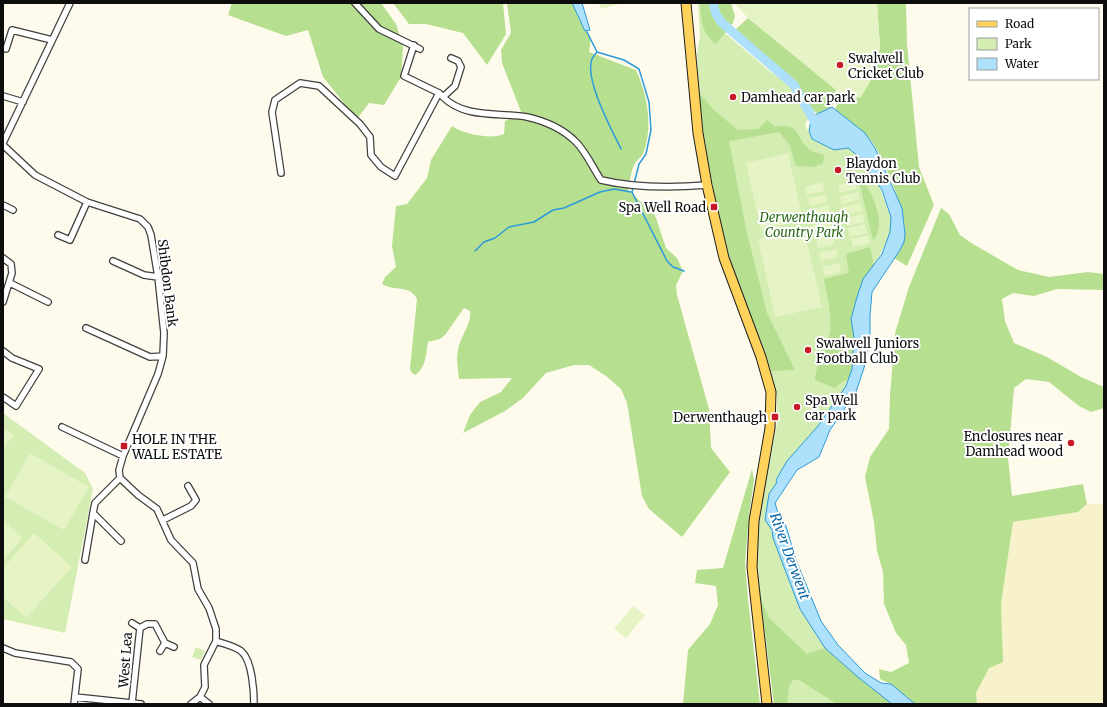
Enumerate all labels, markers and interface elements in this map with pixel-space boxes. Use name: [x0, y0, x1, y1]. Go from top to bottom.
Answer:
legend: [969, 8, 1099, 80]
text: Road: [1005, 16, 1034, 31]
text: Park: [1005, 36, 1032, 51]
place label: Swalwell Cricket Club: [848, 50, 924, 82]
text: Water: [1004, 56, 1040, 71]
marker: Swalwell Cricket Club: [835, 60, 845, 70]
place label: Damhead car park: [741, 89, 856, 106]
marker: Damhead car park: [728, 92, 738, 102]
place label: Blaydon Tennis Club: [846, 155, 921, 187]
marker: Blaydon Tennis Club: [833, 165, 843, 175]
place label: Spa Well Road: [618, 199, 706, 216]
marker: Spa Well Road: [709, 202, 719, 212]
park label: Derwenthaugh Country Park: [759, 209, 848, 241]
street label: Shibdon Bank: [154, 238, 181, 329]
place label: Swalwell Juniors Football Club: [816, 335, 919, 367]
marker: Swalwell Juniors Football Club: [803, 345, 813, 355]
place label: Spa Well car park: [805, 392, 858, 424]
marker: Spa Well car park: [792, 402, 802, 412]
place label: Derwenthaugh: [673, 409, 767, 426]
marker: Derwenthaugh: [770, 412, 780, 422]
place label: Enclosures near Damhead wood: [964, 428, 1063, 460]
place label: HOLE IN THE WALL ESTATE: [131, 431, 223, 463]
marker: Enclosures near Damhead wood: [1066, 438, 1076, 448]
marker: HOLE IN THE WALL ESTATE: [119, 441, 129, 451]
water label: River Derwent: [766, 510, 814, 602]
street label: West Lea: [115, 632, 136, 689]

